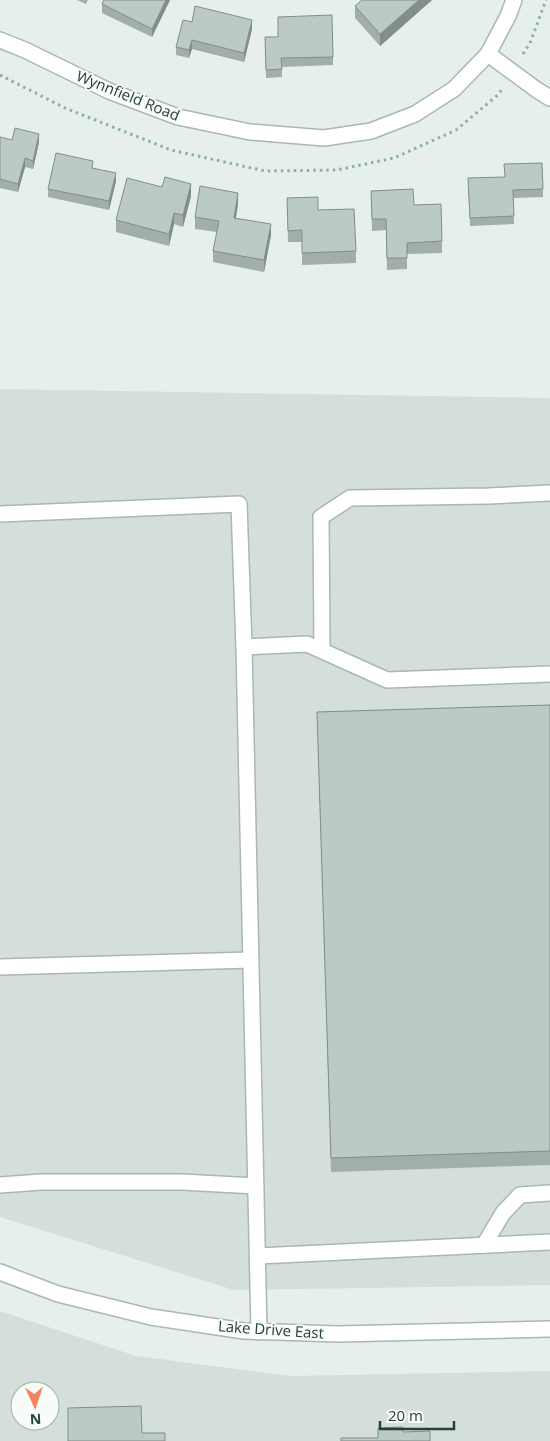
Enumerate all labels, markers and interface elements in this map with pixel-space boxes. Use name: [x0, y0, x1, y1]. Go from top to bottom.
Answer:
street label: Wynnfield Road: [74, 65, 183, 125]
street label: Lake Drive East: [217, 1315, 325, 1343]
north arrow: [10, 1381, 60, 1431]
scale bar: [380, 1398, 454, 1430]
text: 20 m: [388, 1405, 423, 1425]
text: N: [30, 1410, 42, 1429]

